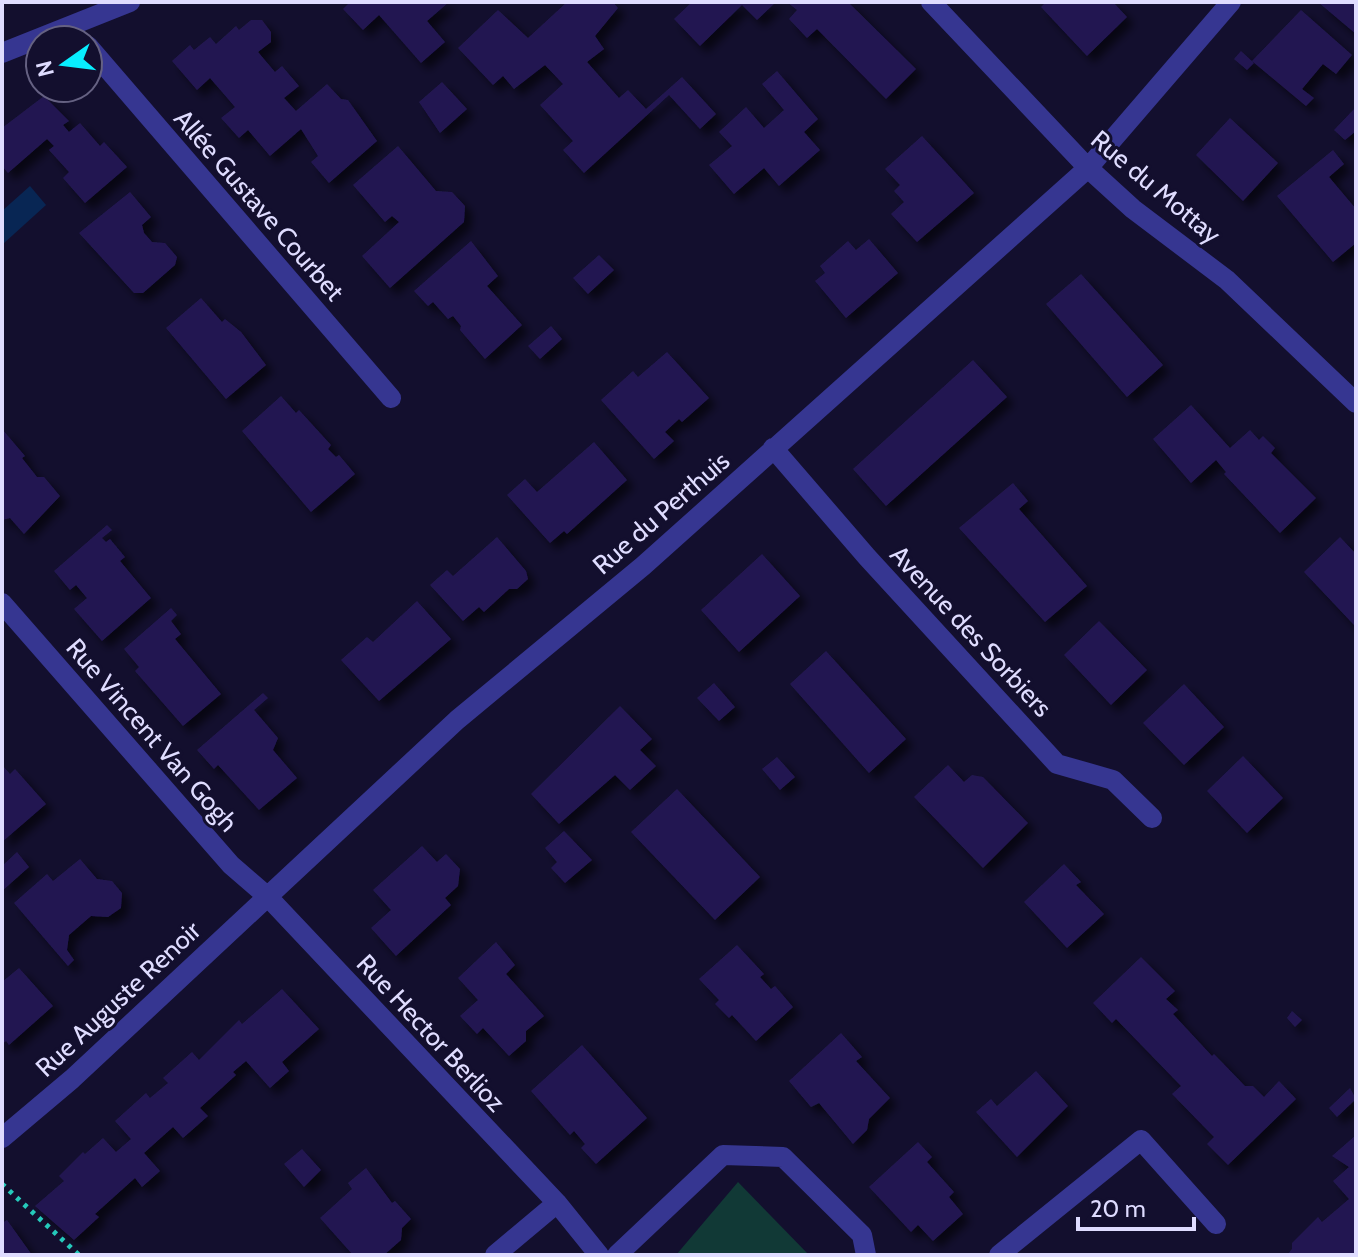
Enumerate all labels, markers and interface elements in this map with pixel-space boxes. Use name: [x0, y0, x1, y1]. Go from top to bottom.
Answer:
north arrow: [24, 24, 104, 104]
text: N: [30, 58, 60, 80]
street label: Allée Gustave Courbet: [167, 103, 351, 307]
street label: Rue du Mottay: [1085, 123, 1227, 251]
street label: Rue du Perthuis: [586, 445, 736, 581]
street label: Avenue des Sorbiers: [883, 539, 1059, 723]
street label: Rue Vincent Van Gogh: [59, 632, 245, 838]
street label: Rue Auguste Renoir: [29, 914, 208, 1084]
street label: Rue Hector Berlioz: [350, 948, 512, 1118]
scale bar: [1078, 1181, 1194, 1231]
text: 20 m: [1090, 1194, 1146, 1223]

